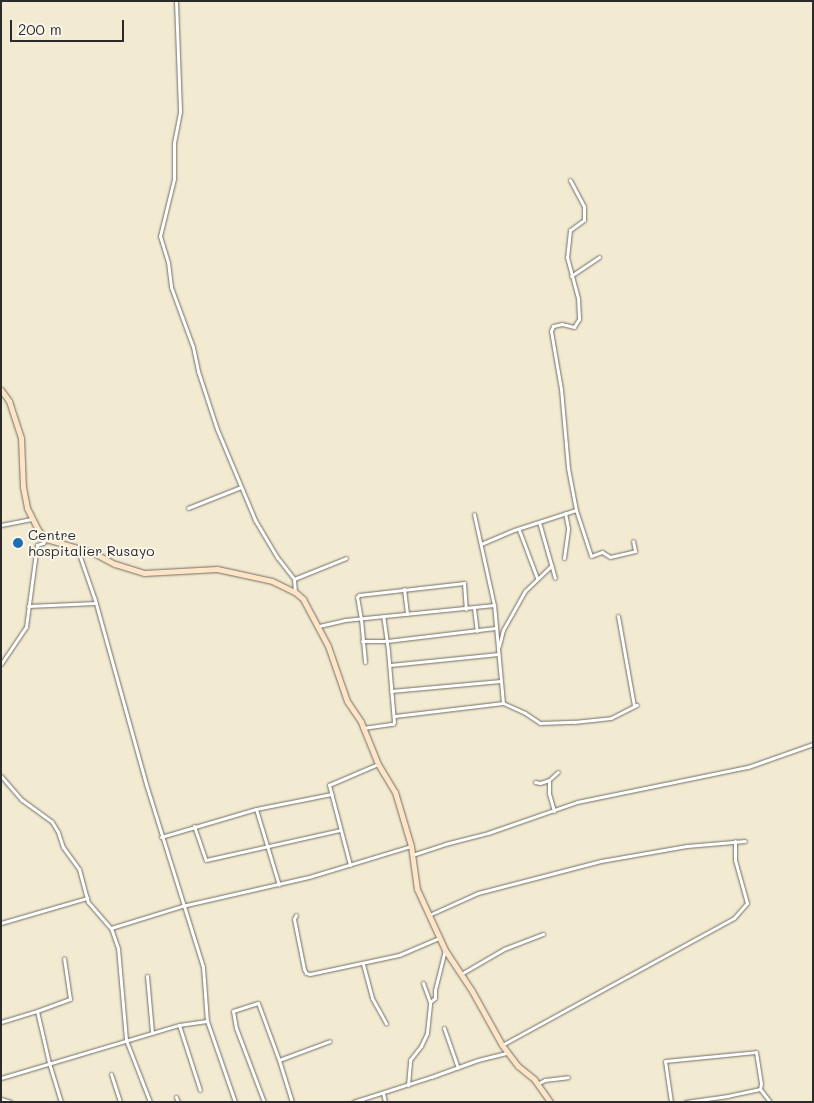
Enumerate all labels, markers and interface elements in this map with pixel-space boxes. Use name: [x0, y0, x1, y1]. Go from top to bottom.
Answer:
scale bar: [12, 10, 126, 42]
text: 200 m: [18, 19, 62, 39]
place label: Centre hospitalier Rusayo: [28, 527, 155, 560]
marker: Centre hospitalier Rusayo: [12, 537, 24, 549]

